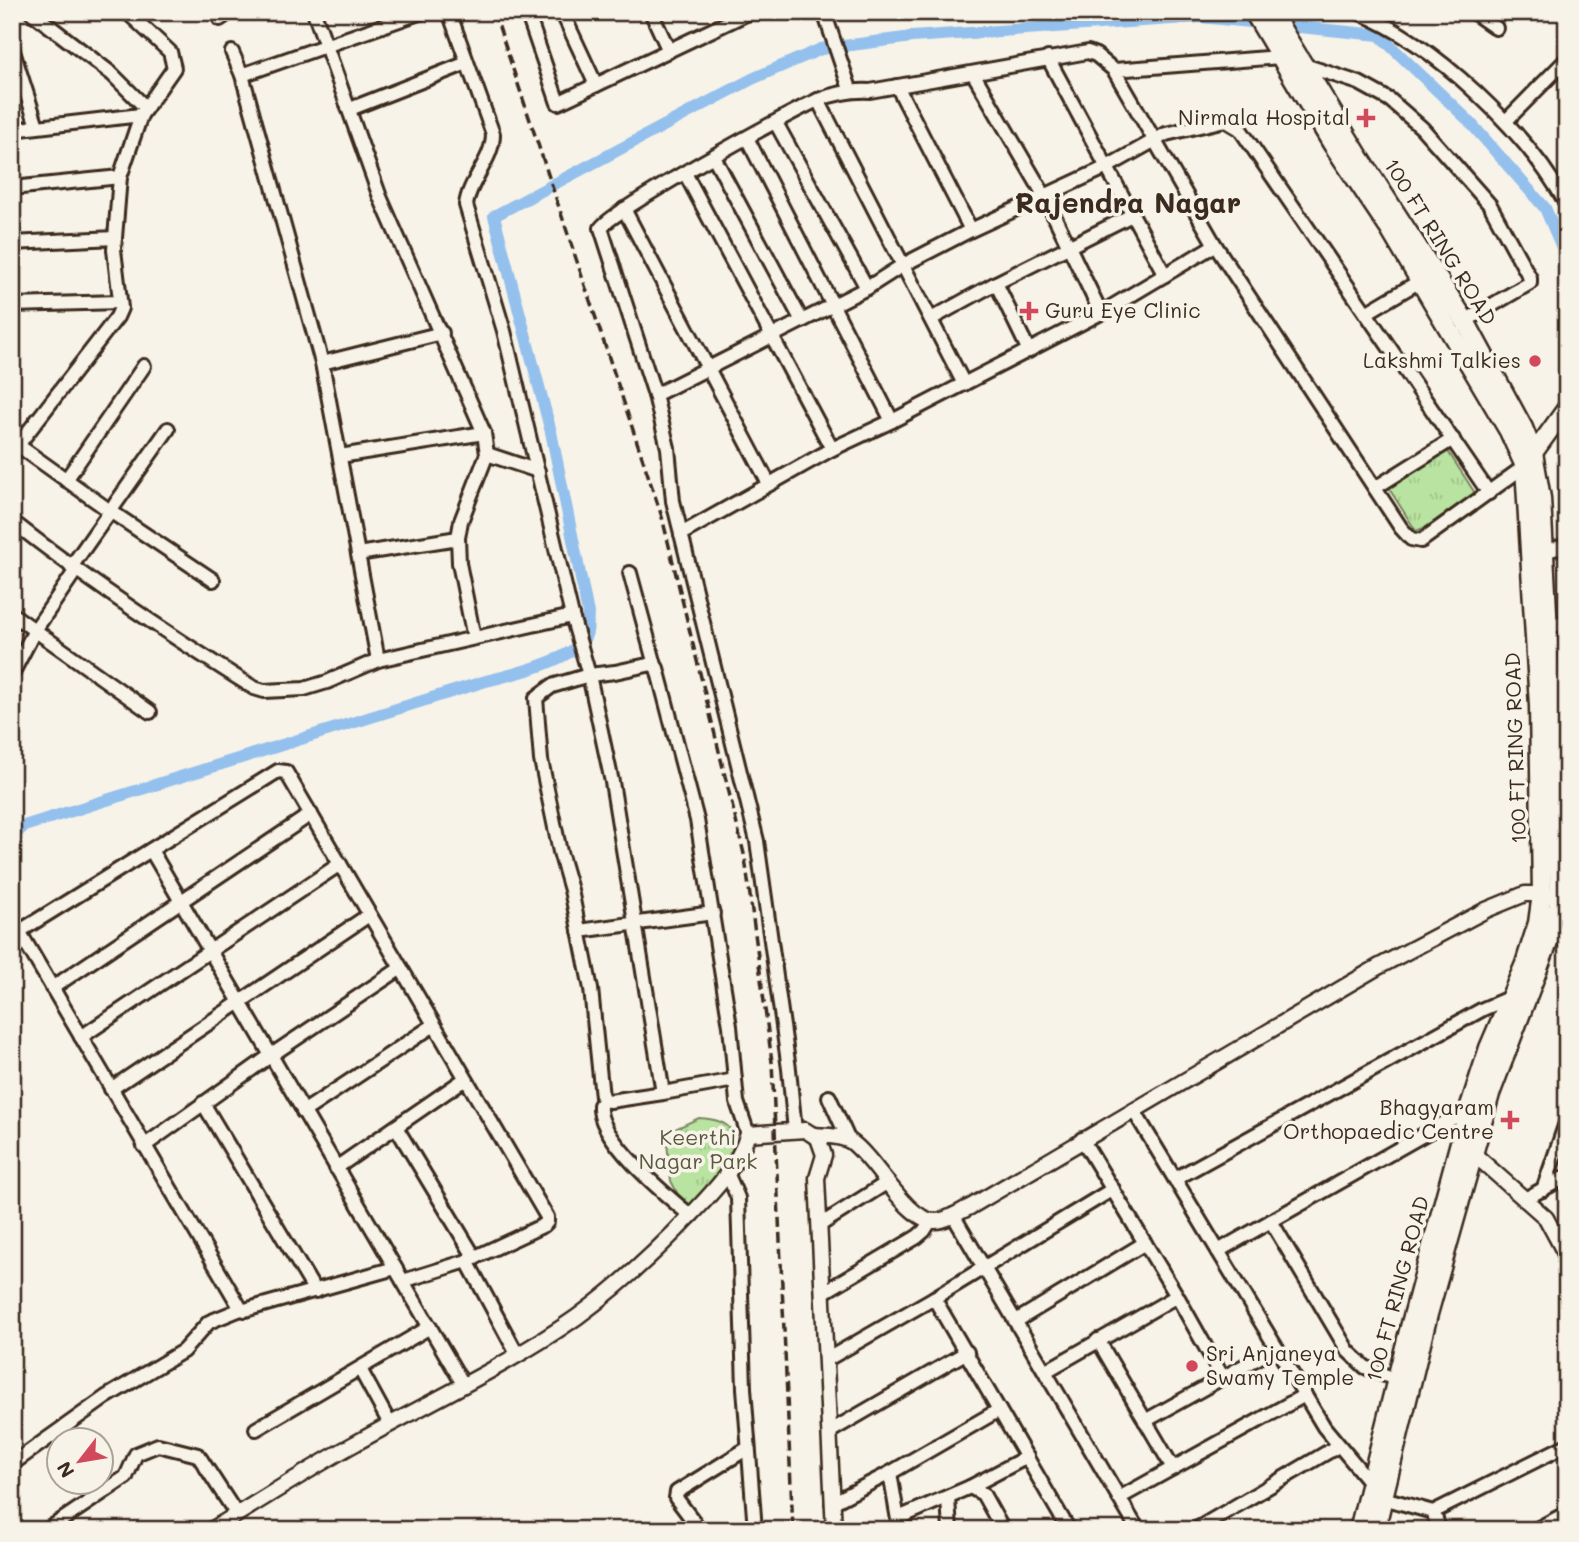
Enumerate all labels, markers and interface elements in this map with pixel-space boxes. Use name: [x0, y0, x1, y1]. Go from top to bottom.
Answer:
place label: Nirmala Hospital: [1178, 103, 1350, 130]
marker: Nirmala Hospital: [1356, 108, 1376, 128]
street label: 100 FT RING ROAD: [1379, 153, 1504, 330]
district label: Rajendra Nagar: [1015, 184, 1241, 220]
place label: Guru Eye Clinic: [1045, 296, 1201, 323]
marker: Guru Eye Clinic: [1019, 301, 1039, 321]
place label: Lakshmi Talkies: [1363, 346, 1521, 373]
marker: Lakshmi Talkies: [1527, 353, 1543, 369]
street label: 100 FT RING ROAD: [1498, 652, 1531, 844]
place label: Bhagyaram Orthopaedic Centre: [1283, 1093, 1494, 1144]
marker: Bhagyaram Orthopaedic Centre: [1500, 1110, 1520, 1130]
park label: Keerthi Nagar Park: [639, 1123, 757, 1174]
street label: 100 FT RING ROAD: [1359, 1193, 1434, 1385]
place label: Sri Anjaneya Swamy Temple: [1206, 1339, 1354, 1390]
marker: Sri Anjaneya Swamy Temple: [1184, 1358, 1200, 1374]
north arrow: [46, 1426, 116, 1496]
text: N: [51, 1457, 79, 1483]

